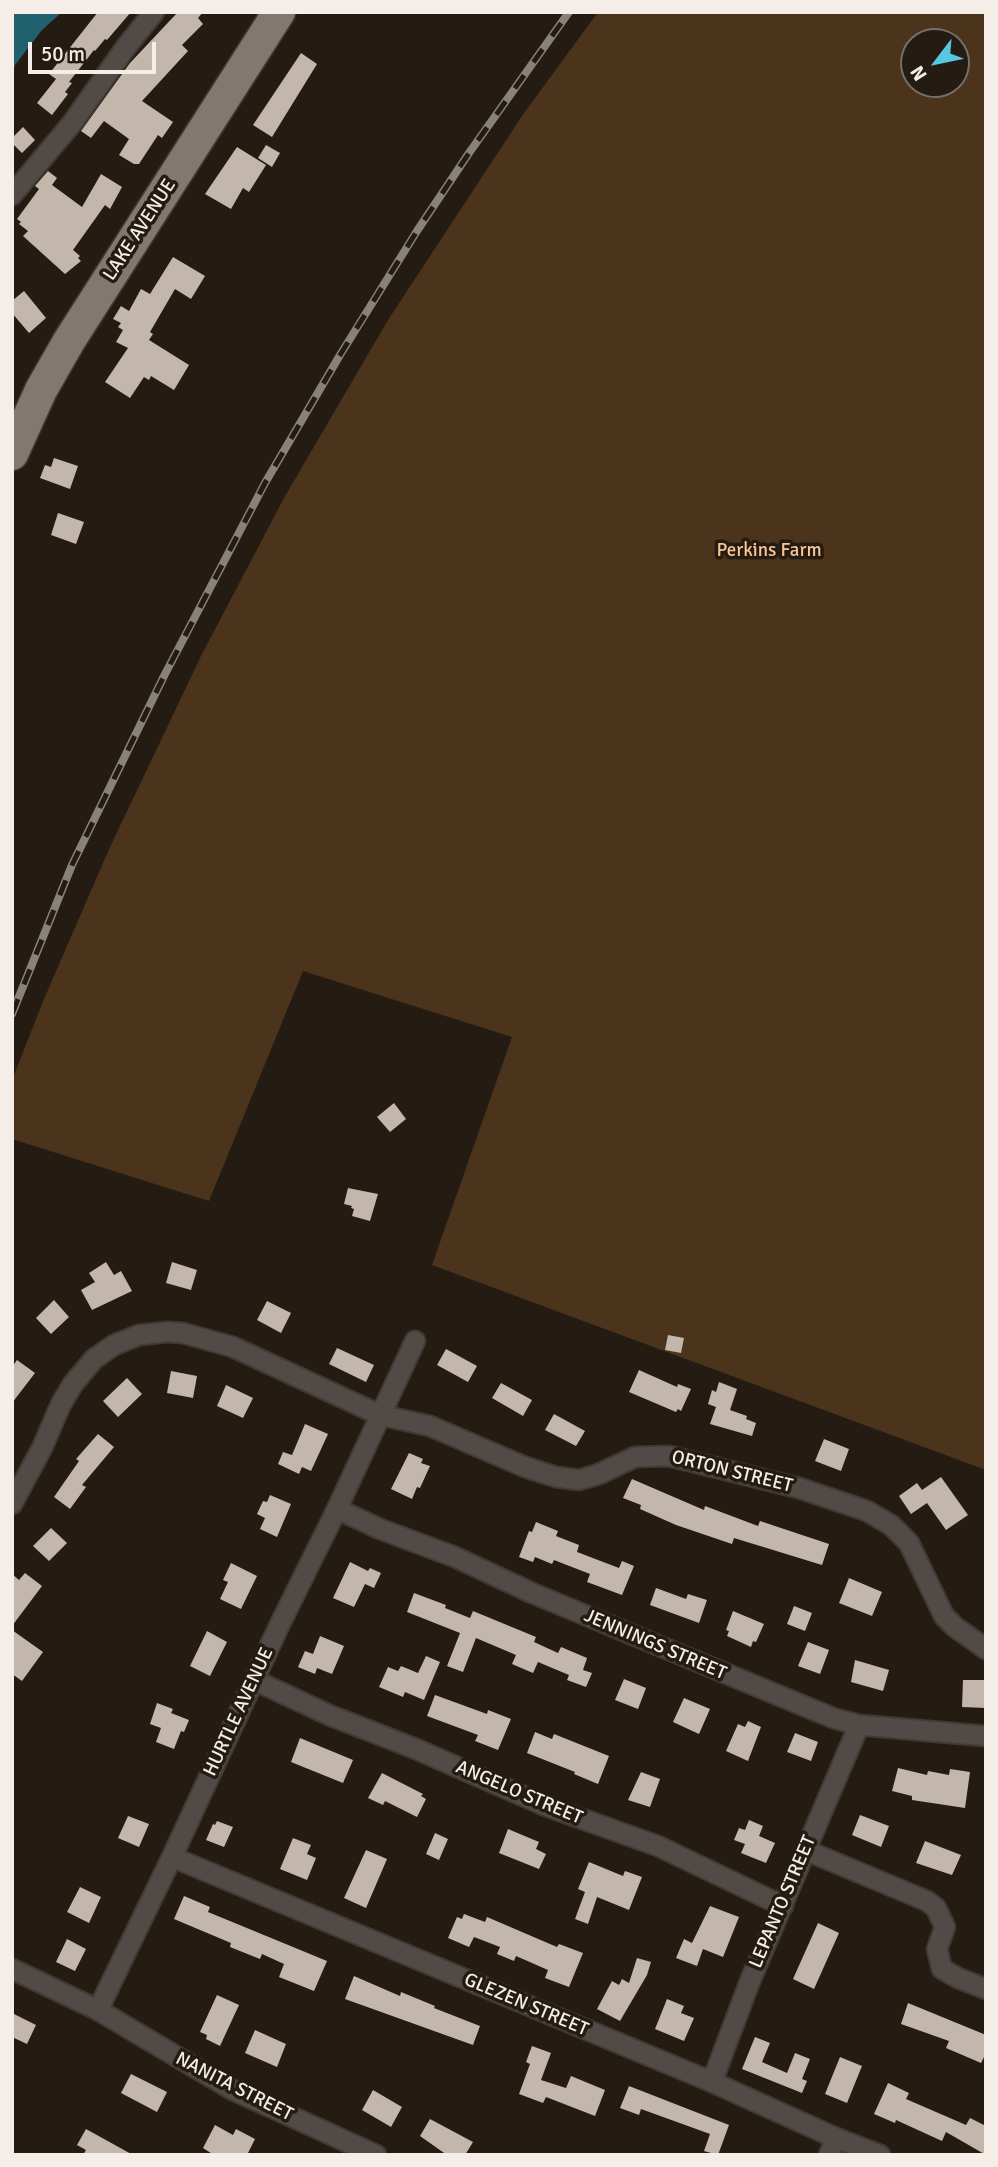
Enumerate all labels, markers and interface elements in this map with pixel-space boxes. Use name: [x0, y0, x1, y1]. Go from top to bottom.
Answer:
scale bar: [32, 28, 159, 72]
north arrow: [900, 28, 970, 98]
text: 50 m: [41, 41, 85, 67]
text: N: [905, 61, 933, 85]
street label: LAKE AVENUE: [99, 175, 181, 285]
park label: Perkins Farm: [716, 540, 822, 562]
street label: ORTON STREET: [669, 1446, 795, 1498]
street label: JENNINGS STREET: [580, 1605, 730, 1685]
street label: HURTLE AVENUE: [199, 1644, 279, 1780]
street label: ANGELO STREET: [452, 1756, 586, 1830]
street label: LEPANTO STREET: [745, 1832, 821, 1972]
street label: GLEZEN STREET: [460, 1969, 592, 2041]
street label: NANITA STREET: [172, 2048, 296, 2126]

